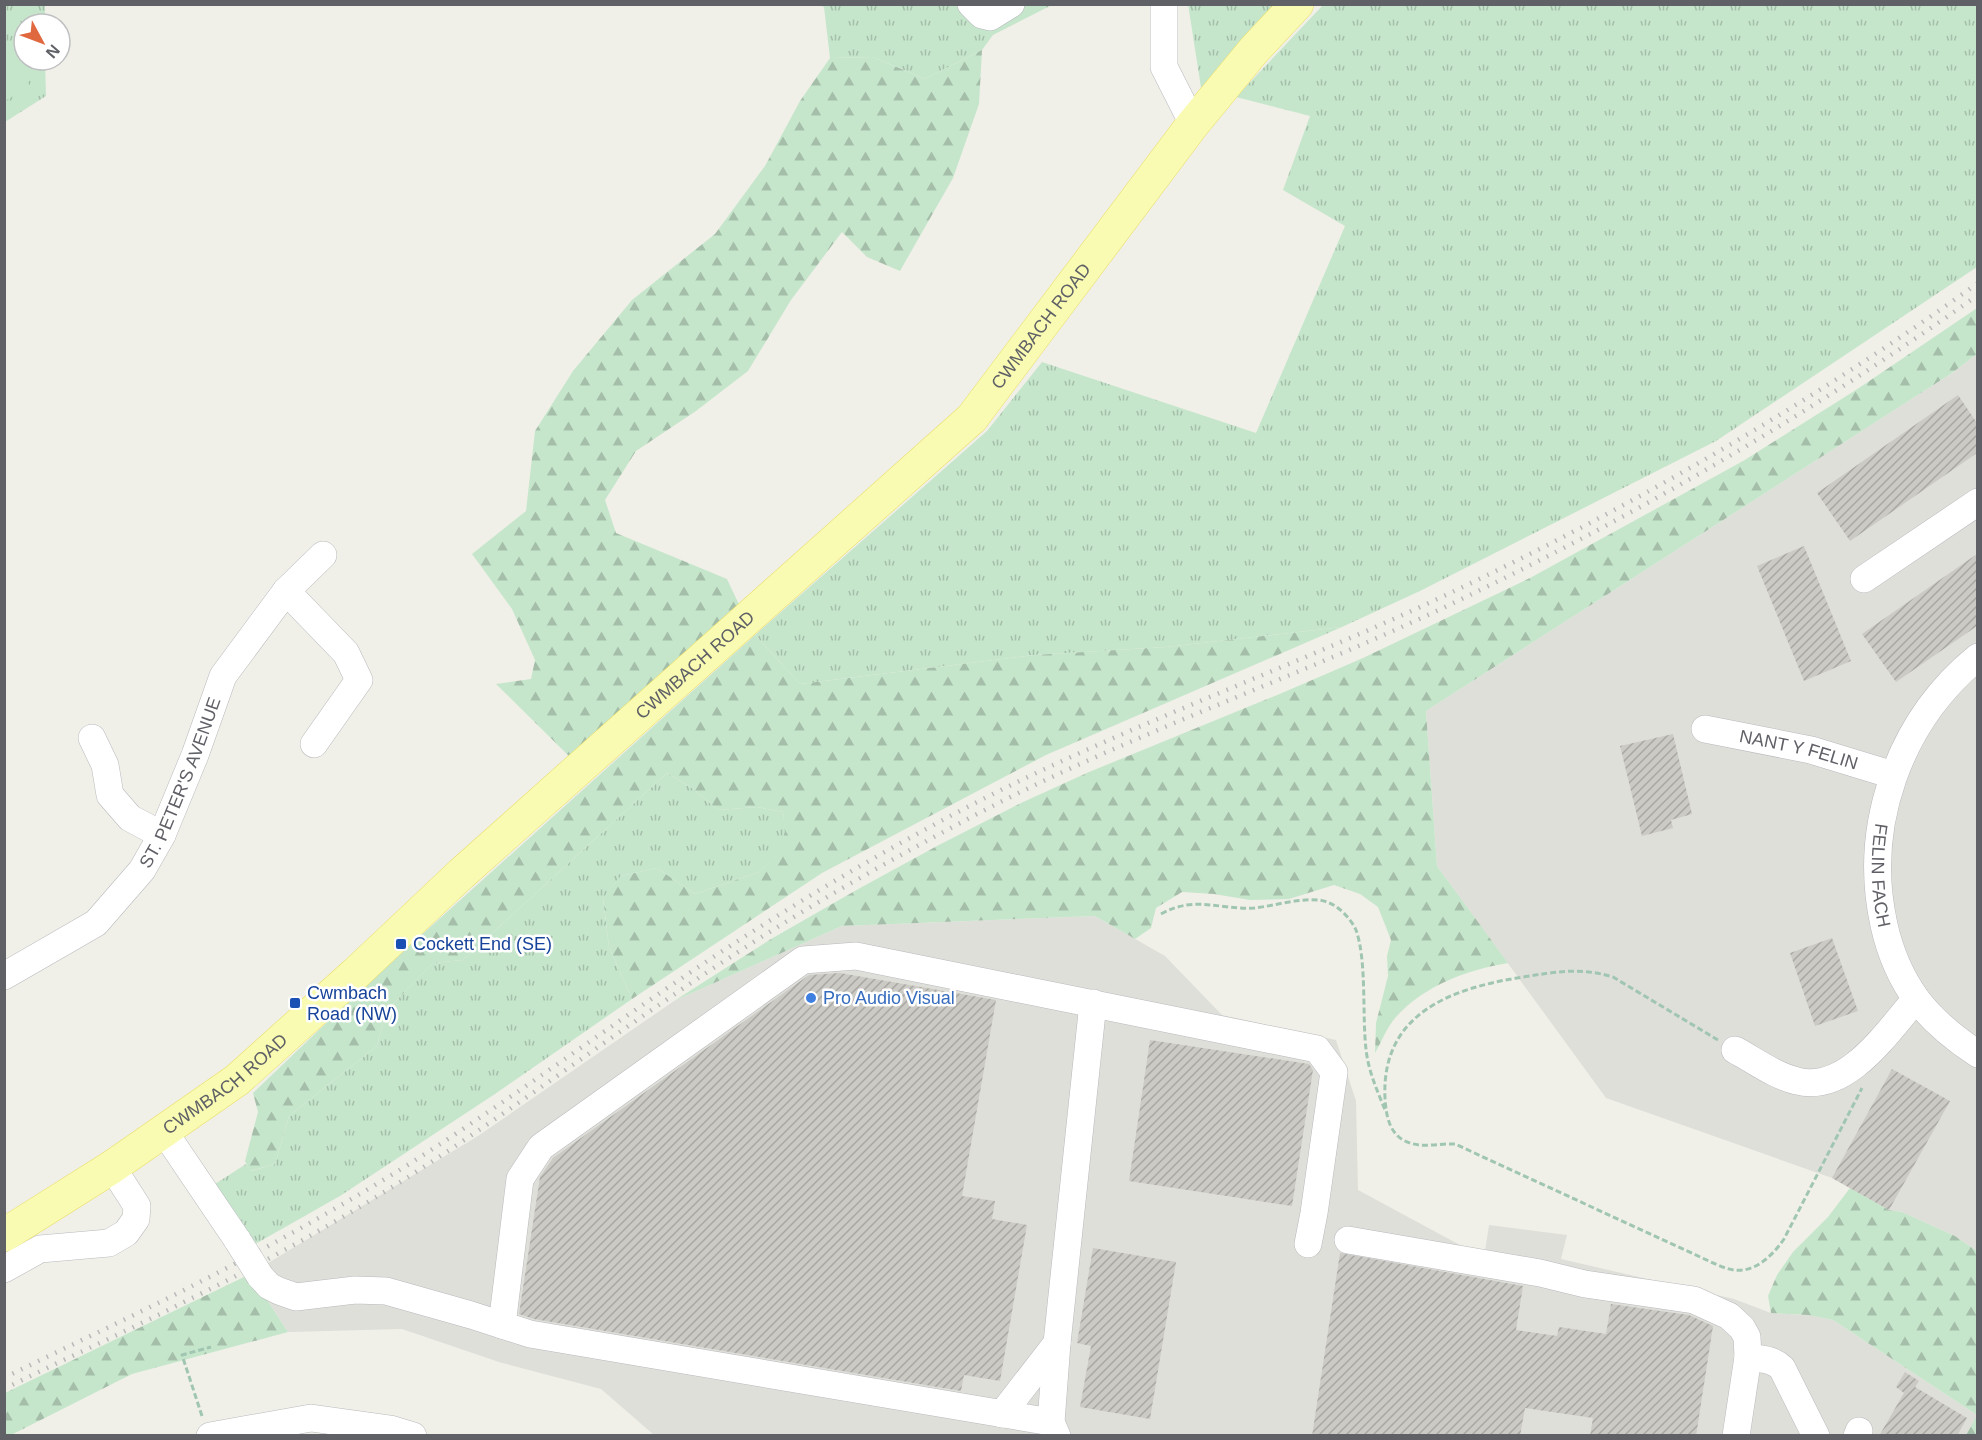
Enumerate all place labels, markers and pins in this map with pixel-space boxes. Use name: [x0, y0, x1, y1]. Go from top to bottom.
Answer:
place label: Cockett End (SE): [413, 934, 552, 954]
marker: Cockett End (SE): [394, 937, 408, 951]
place label: Cwmbach Road (NW): [307, 983, 397, 1024]
place label: Pro Audio Visual: [823, 988, 955, 1008]
marker: Pro Audio Visual: [804, 991, 818, 1005]
marker: Cwmbach Road (NW): [288, 996, 302, 1010]

